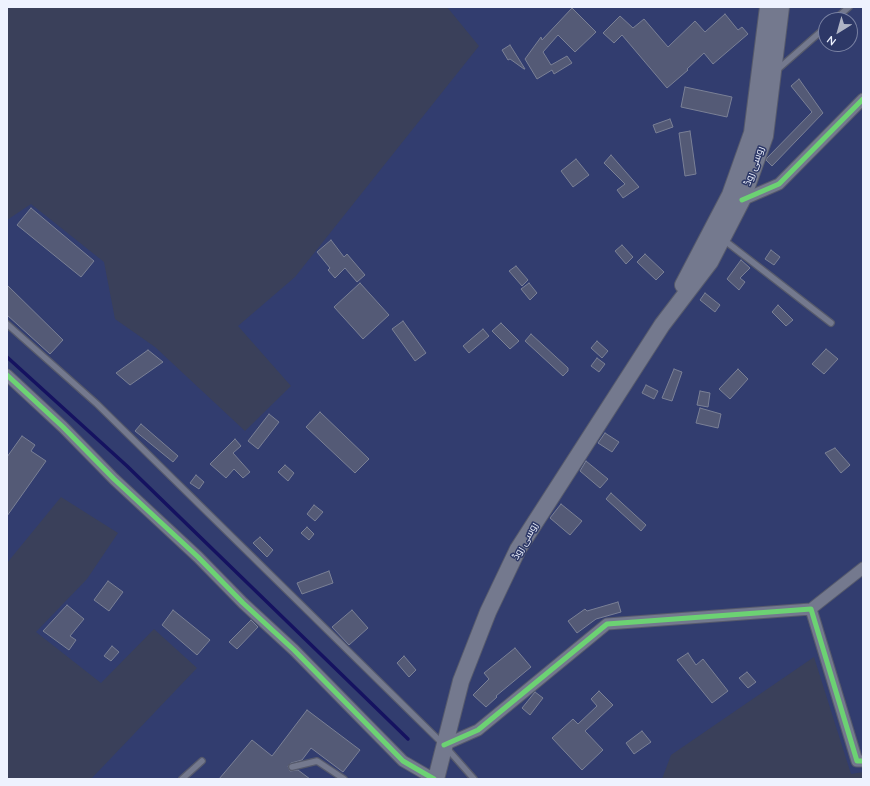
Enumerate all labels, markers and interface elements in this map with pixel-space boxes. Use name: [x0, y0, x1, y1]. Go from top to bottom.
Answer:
north arrow: [818, 12, 858, 52]
text: N: [824, 33, 839, 49]
street label: روسی روڈ: [741, 145, 767, 187]
street label: روسی روڈ: [510, 520, 540, 562]

